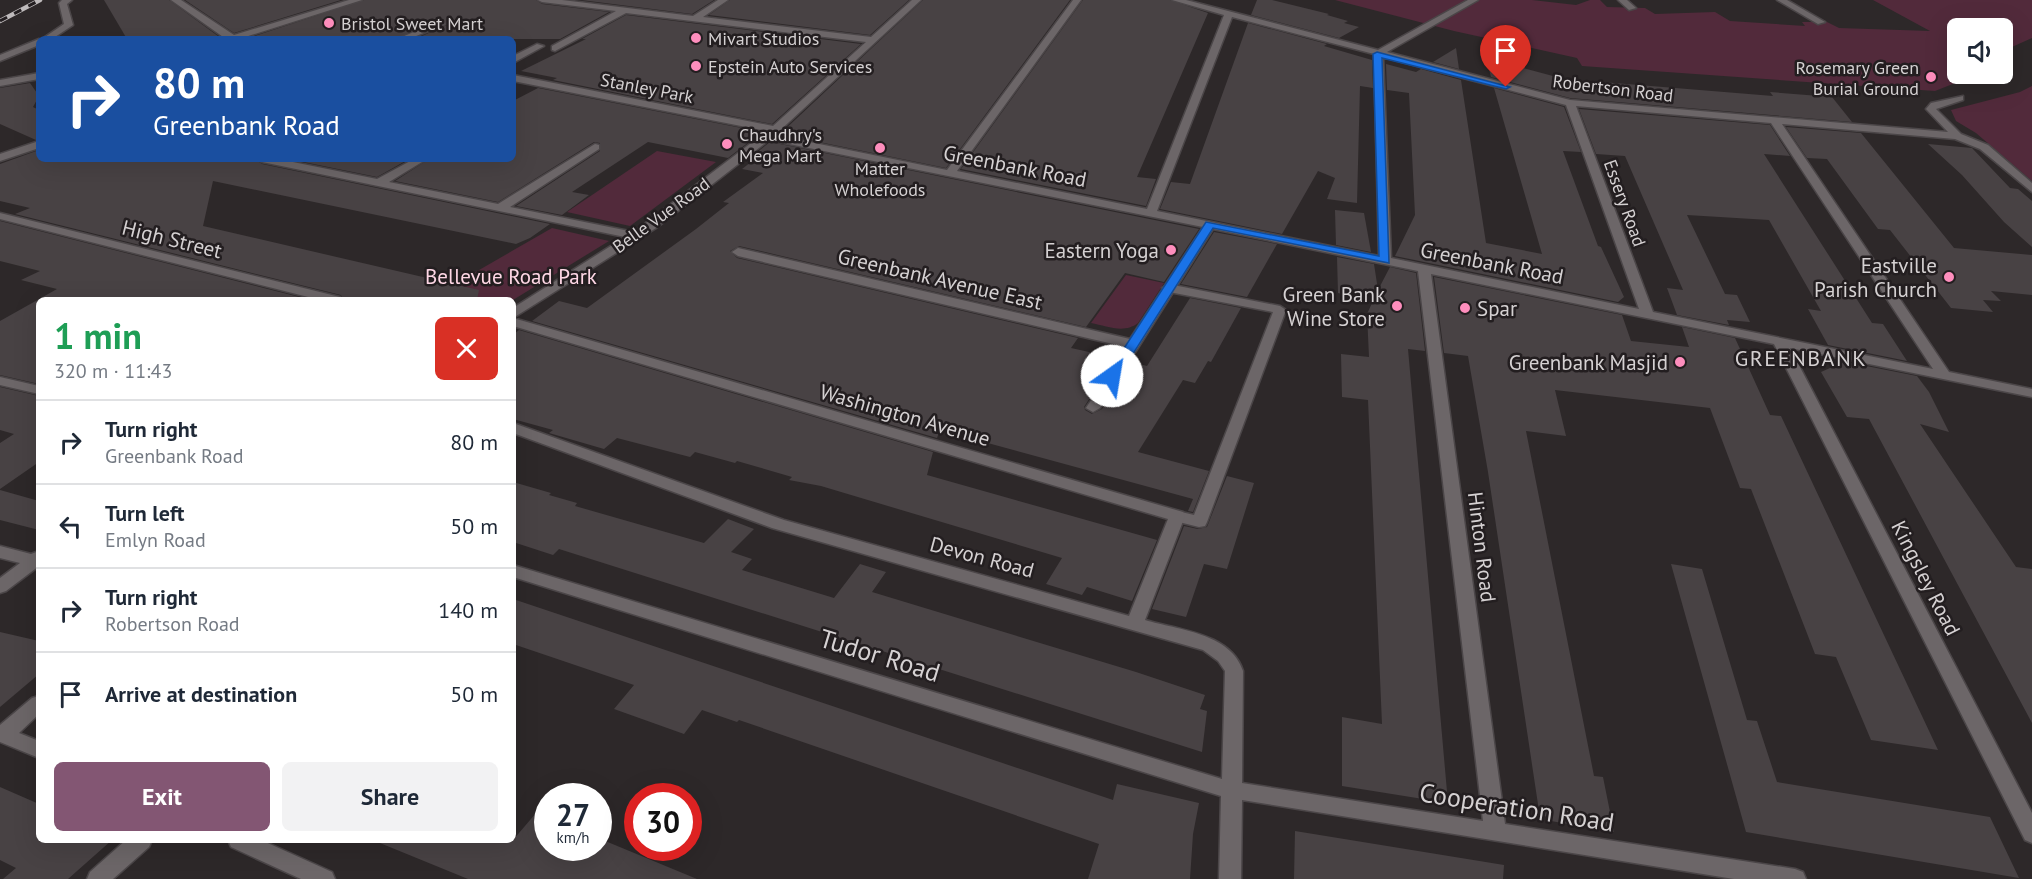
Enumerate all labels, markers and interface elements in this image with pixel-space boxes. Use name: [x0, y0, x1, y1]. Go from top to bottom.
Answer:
place label: Bristol Sweet Mart: [341, 12, 483, 35]
marker: Bristol Sweet Mart: [322, 16, 336, 30]
map controls: [1947, 18, 2013, 84]
button: sound: [1947, 18, 2013, 84]
pin: [1480, 25, 1531, 87]
place label: Mivart Studios: [708, 27, 819, 50]
marker: Mivart Studios: [689, 31, 703, 45]
icon: arrive: [1489, 34, 1522, 67]
text: 80 m: [153, 55, 245, 110]
place label: Epstein Auto Services: [708, 55, 872, 78]
place label: Rosemary Green Burial Ground: [1796, 56, 1919, 100]
marker: Epstein Auto Services: [689, 59, 703, 73]
icon: right: [54, 60, 132, 138]
street label: Stanley Park: [599, 68, 696, 108]
street label: Robertson Road: [1551, 69, 1675, 107]
marker: Rosemary Green Burial Ground: [1924, 70, 1938, 84]
text: Greenbank Road: [153, 108, 340, 142]
place label: Chaudhry's Mega Mart: [739, 123, 822, 167]
marker: Chaudhry's Mega Mart: [720, 137, 734, 151]
street label: Greenbank Road: [941, 139, 1089, 193]
marker: Matter Wholefoods: [873, 141, 887, 155]
street label: Essery Road: [1599, 156, 1651, 250]
place label: Matter Wholefoods: [835, 157, 925, 201]
street label: Belle Vue Road: [608, 172, 714, 258]
street label: High Street: [119, 214, 225, 264]
street label: Greenbank Road: [1418, 236, 1566, 290]
place label: Eastern Yoga: [1044, 237, 1159, 264]
street label: Greenbank Avenue East: [835, 242, 1045, 316]
marker: Eastern Yoga: [1164, 243, 1178, 257]
place label: Eastville Parish Church: [1814, 252, 1937, 303]
park label: Bellevue Road Park: [425, 263, 597, 290]
marker: Eastville Parish Church: [1942, 270, 1956, 284]
place label: Green Bank Wine Store: [1283, 281, 1385, 332]
place label: Spar: [1477, 295, 1517, 322]
marker: Green Bank Wine Store: [1390, 299, 1404, 313]
marker: Spar: [1458, 301, 1472, 315]
text: 1 min: [54, 312, 142, 359]
button: close: [435, 317, 498, 380]
position arrow: [1080, 344, 1144, 408]
district label: GREENBANK: [1735, 344, 1867, 372]
place label: Greenbank Masjid: [1509, 349, 1668, 376]
marker: Greenbank Masjid: [1673, 355, 1687, 369]
text: 320 m · 11:43: [54, 358, 172, 384]
street label: Washington Avenue: [817, 378, 993, 452]
text: Turn right: [105, 415, 197, 443]
icon: right: [54, 426, 87, 459]
text: 80 m: [450, 428, 498, 456]
text: Greenbank Road: [105, 443, 243, 469]
street label: Hinton Road: [1462, 490, 1502, 604]
text: Turn left: [105, 499, 185, 527]
icon: left: [54, 510, 87, 543]
text: 50 m: [450, 512, 498, 540]
street label: Kingsley Road: [1885, 516, 1967, 640]
text: Emlyn Road: [105, 527, 206, 553]
street label: Devon Road: [927, 530, 1037, 584]
text: Turn right: [105, 583, 197, 611]
icon: right: [54, 594, 87, 627]
text: 140 m: [438, 596, 498, 624]
text: Robertson Road: [105, 611, 240, 637]
street label: Tudor Road: [816, 621, 944, 689]
icon: arrive: [54, 678, 87, 711]
text: Arrive at destination: [105, 680, 297, 708]
text: 50 m: [450, 680, 498, 708]
button: Exit: [54, 762, 270, 831]
button: Share: [282, 762, 498, 831]
street label: Cooperation Road: [1417, 775, 1617, 839]
speed limit sign: 30: [624, 783, 702, 861]
text: 27: [556, 795, 590, 834]
text: km/h: [557, 828, 589, 847]

